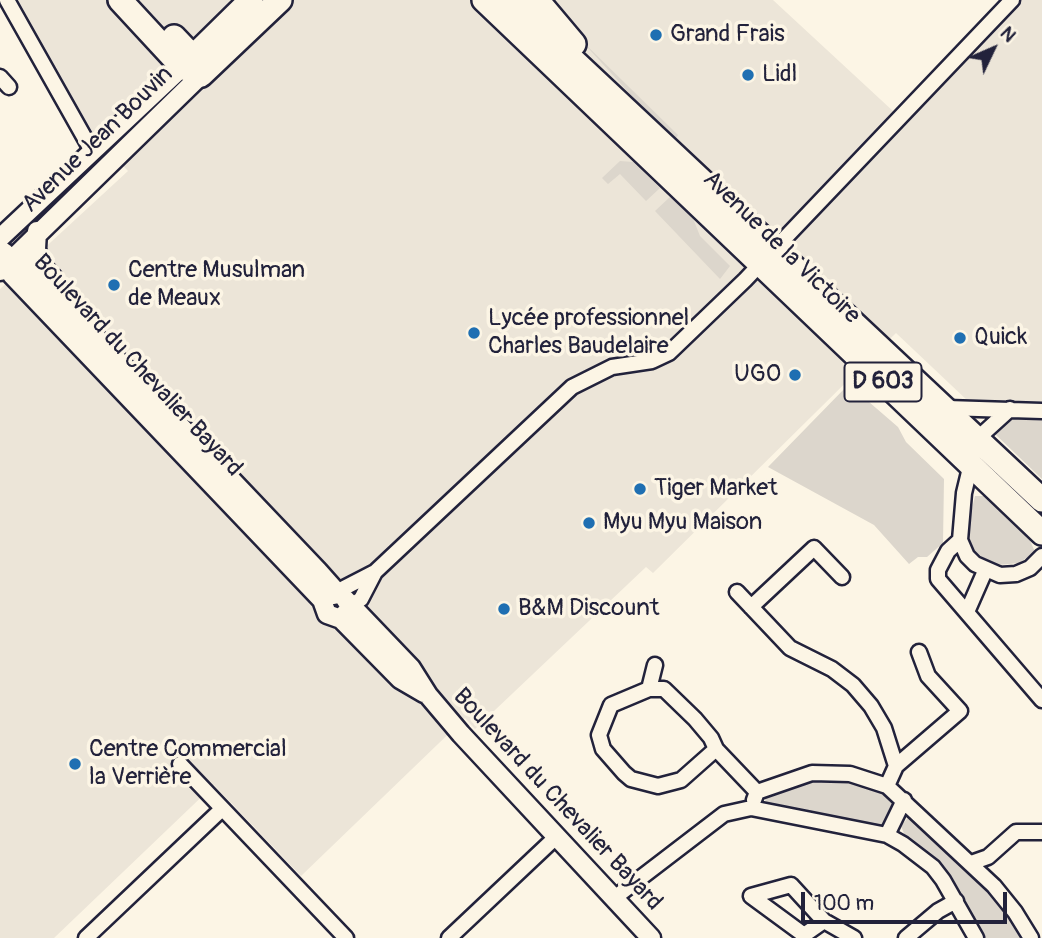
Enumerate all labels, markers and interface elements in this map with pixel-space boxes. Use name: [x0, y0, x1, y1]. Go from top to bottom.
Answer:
north arrow: [958, 14, 1028, 84]
place label: Grand Frais: [670, 21, 785, 49]
text: N: [995, 21, 1021, 47]
marker: Grand Frais: [648, 27, 664, 43]
street label: Avenue Jean Bouvin: [17, 61, 179, 219]
place label: Lidl: [762, 61, 797, 89]
marker: Lidl: [740, 67, 756, 83]
street label: Avenue de la Victoire: [696, 166, 866, 330]
street label: Boulevard du Chevalier Bayard: [26, 249, 248, 483]
place label: Centre Musulman de Meaux: [128, 257, 305, 313]
marker: Centre Musulman de Meaux: [106, 277, 122, 293]
place label: Lycée professionnel Charles Baudelaire: [488, 305, 689, 361]
place label: Quick: [974, 324, 1027, 352]
marker: Lycée professionnel Charles Baudelaire: [466, 325, 482, 341]
marker: Quick: [952, 330, 968, 346]
place label: UGO: [734, 361, 781, 389]
road number: D 603: [844, 362, 922, 402]
marker: UGO: [787, 367, 803, 383]
place label: Tiger Market: [654, 475, 778, 503]
marker: Tiger Market: [632, 481, 648, 497]
place label: Myu Myu Maison: [603, 509, 762, 537]
marker: Myu Myu Maison: [581, 515, 597, 531]
place label: B&M Discount: [518, 595, 659, 623]
marker: B&M Discount: [496, 601, 512, 617]
street label: Boulevard du Chevalier Bayard: [446, 683, 668, 917]
place label: Centre Commercial la Verrière: [89, 736, 287, 792]
marker: Centre Commercial la Verrière: [67, 756, 83, 772]
scale bar: [804, 878, 1010, 922]
text: 100 m: [814, 890, 874, 917]

